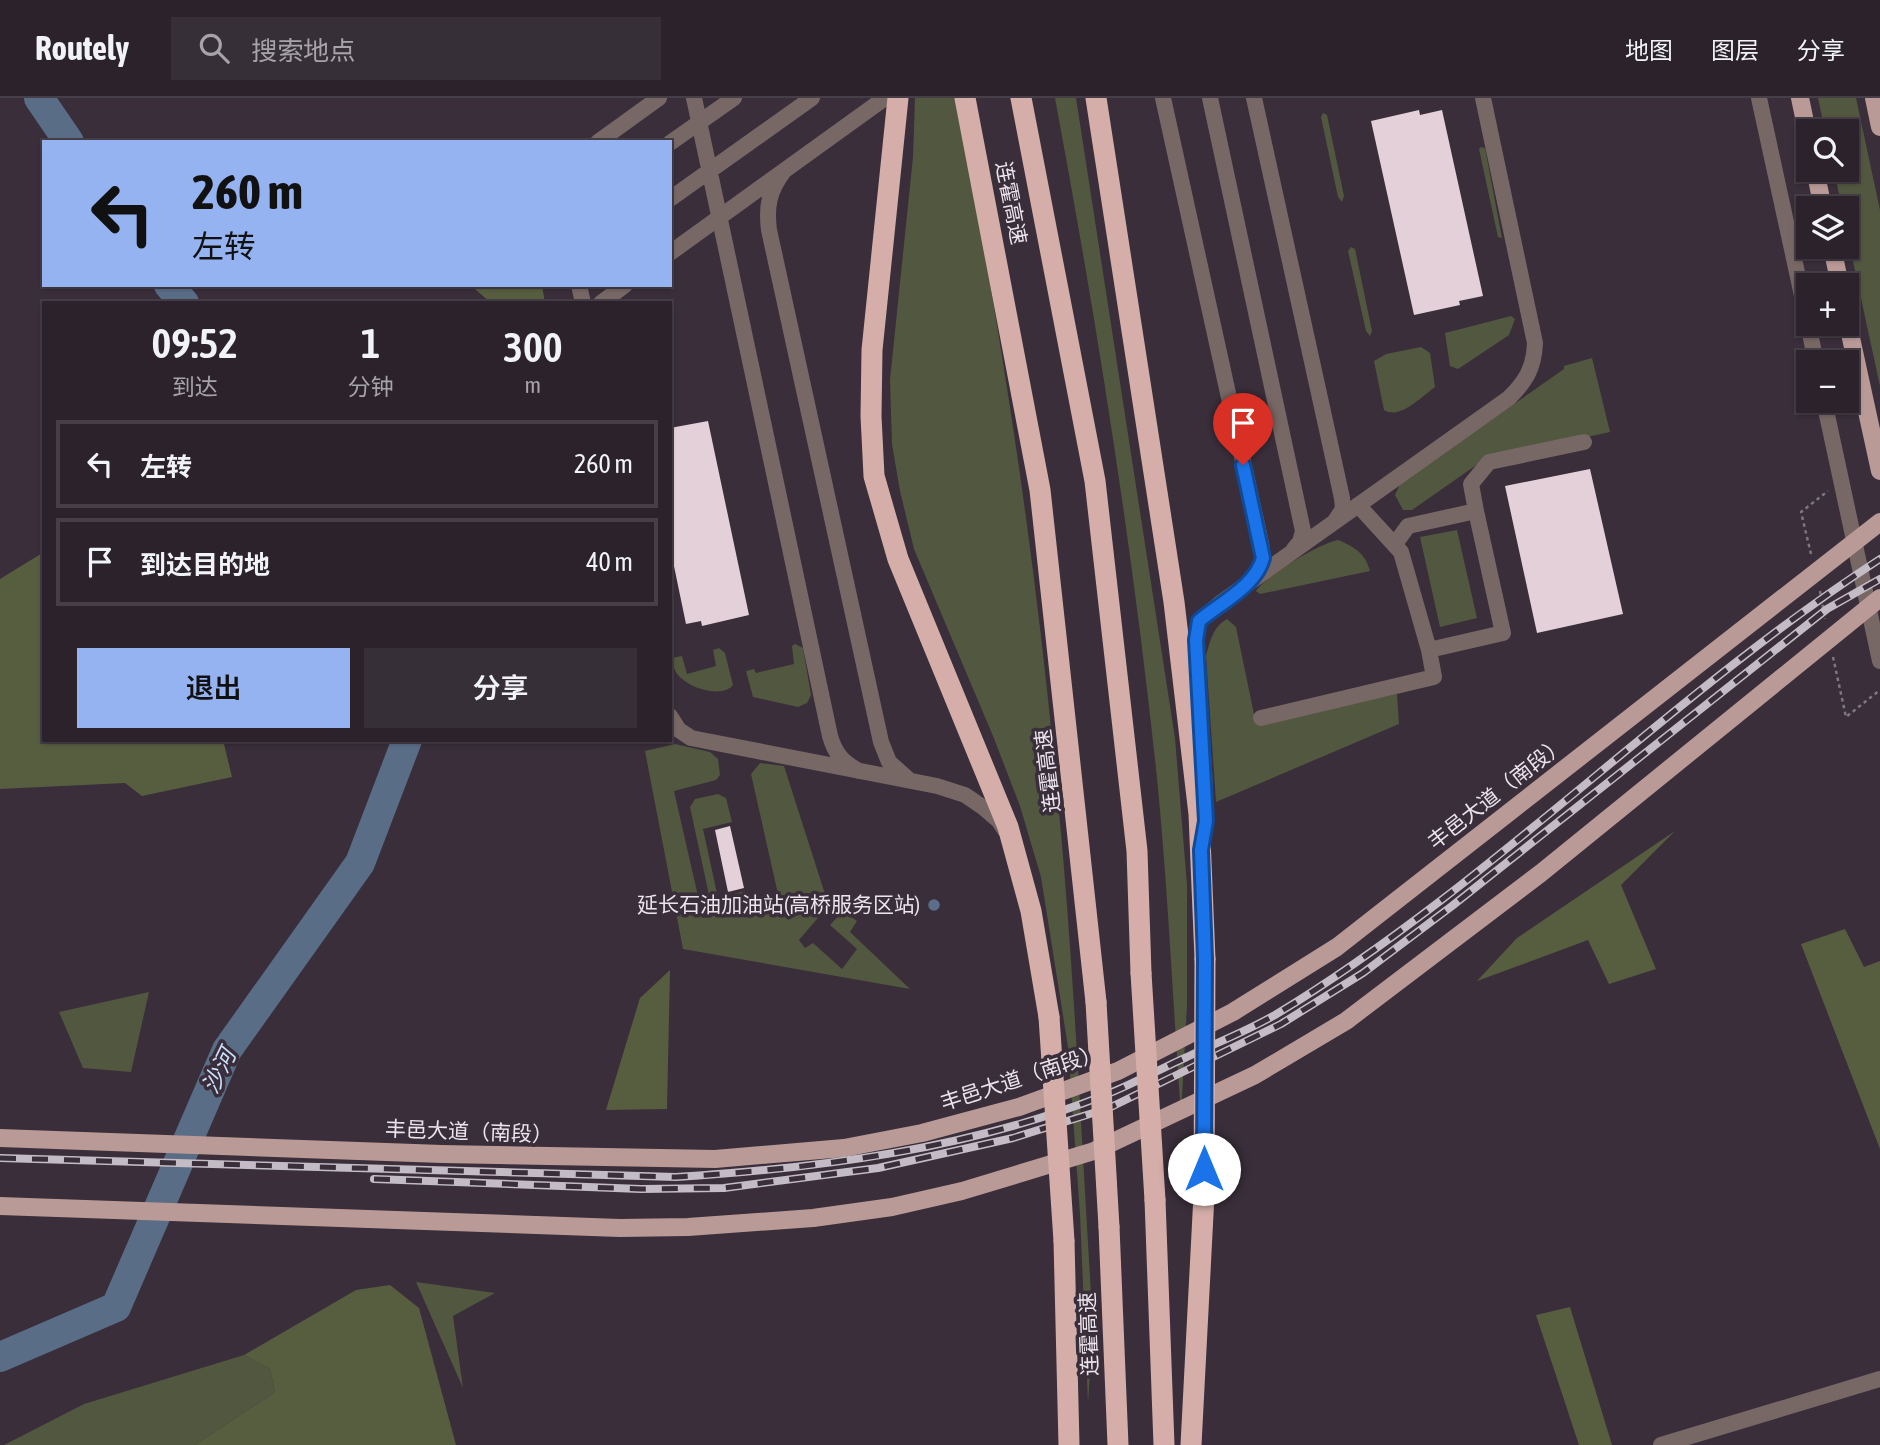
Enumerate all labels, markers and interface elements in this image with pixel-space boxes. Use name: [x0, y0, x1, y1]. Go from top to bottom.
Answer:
search box: [171, 17, 661, 80]
text: Routely: [35, 29, 129, 67]
icon: search: [195, 29, 233, 67]
text: 搜索地点: [251, 36, 355, 66]
text: 地图: [1625, 37, 1673, 64]
text: 图层: [1711, 37, 1759, 64]
text: 分享: [1797, 37, 1845, 64]
map controls: [1796, 119, 1859, 413]
button: search: [1796, 119, 1859, 182]
street label: 连霍高速: [992, 159, 1032, 246]
text: 260 m: [192, 163, 303, 219]
icon: left: [77, 168, 168, 259]
button: layers: [1796, 196, 1859, 259]
text: 左转: [192, 228, 256, 265]
button: +: [1796, 273, 1859, 336]
text: 09:52: [152, 319, 238, 367]
text: 1: [361, 319, 380, 367]
text: 300: [503, 323, 562, 371]
button: −: [1796, 350, 1859, 413]
text: m: [525, 372, 541, 398]
text: 到达: [172, 374, 218, 400]
text: 分钟: [348, 374, 394, 400]
pin: [1213, 393, 1273, 465]
icon: arrive: [1224, 404, 1262, 442]
icon: left: [81, 445, 119, 483]
text: 260 m: [574, 449, 633, 479]
text: 左转: [140, 452, 192, 482]
icon: arrive: [81, 543, 119, 581]
text: 40 m: [586, 547, 633, 577]
text: 到达目的地: [140, 550, 270, 580]
button: 退出: [77, 648, 350, 728]
button: 分享: [364, 648, 637, 728]
street label: 连霍高速: [1030, 728, 1064, 814]
street label: 丰邑大道（南段）: [1423, 731, 1570, 853]
place label: 延长石油加油站(高桥服务区站): [637, 892, 920, 916]
marker: 延长石油加油站(高桥服务区站): [926, 897, 942, 913]
street label: 丰邑大道（南段）: [937, 1040, 1104, 1114]
water label: 沙河: [197, 1041, 243, 1097]
street label: 丰邑大道（南段）: [385, 1116, 553, 1146]
position arrow: [1167, 1132, 1241, 1206]
street label: 连霍高速: [1075, 1292, 1101, 1376]

